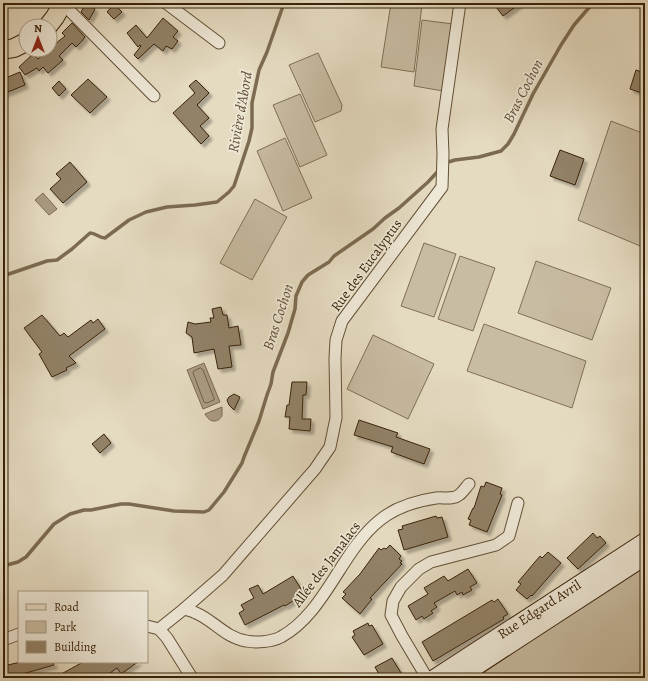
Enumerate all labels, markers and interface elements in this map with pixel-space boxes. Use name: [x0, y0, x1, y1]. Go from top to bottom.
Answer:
north arrow: [18, 18, 58, 58]
text: N: [34, 21, 42, 36]
water label: Bras Cochon: [498, 56, 548, 126]
water label: Rivière d'Abord: [223, 70, 257, 154]
street label: Rue des Eucalyptus: [326, 215, 406, 315]
water label: Bras Cochon: [258, 281, 298, 353]
street label: Allée des Jamalacs: [287, 518, 365, 612]
street label: Rue Edgard Avril: [494, 575, 585, 644]
legend: [18, 591, 148, 663]
text: Road: [54, 599, 80, 615]
text: Park: [54, 619, 77, 635]
text: Building: [54, 639, 96, 655]

